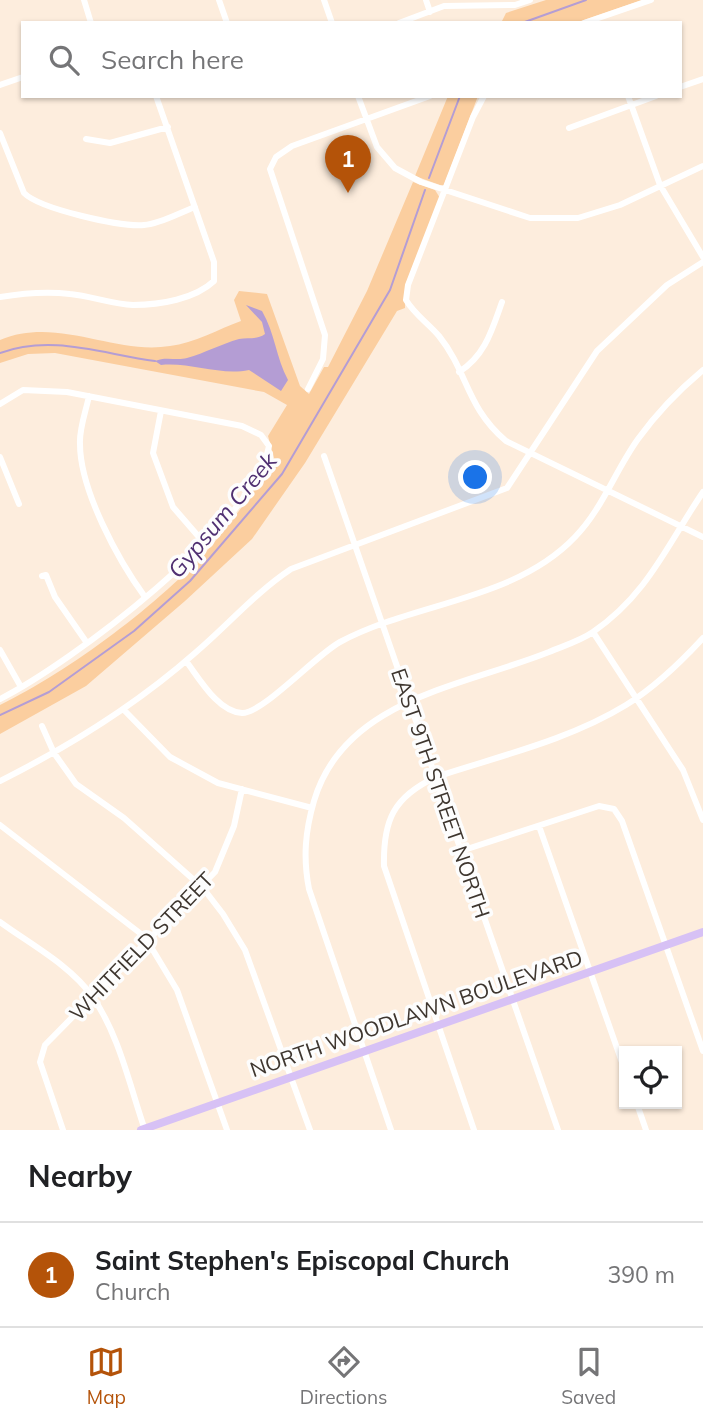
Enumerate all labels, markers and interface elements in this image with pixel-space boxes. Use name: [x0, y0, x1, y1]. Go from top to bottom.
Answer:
search box: [21, 21, 682, 98]
icon: search: [45, 41, 83, 79]
text: Search here: [101, 43, 244, 76]
pin: 1: [325, 135, 371, 193]
water label: Gypsum Creek: [161, 446, 284, 584]
your location: [458, 460, 492, 494]
street label: EAST 9TH STREET NORTH: [386, 665, 496, 921]
street label: WHITFIELD STREET: [63, 866, 219, 1026]
street label: NORTH WOODLAWN BOULEVARD: [246, 944, 586, 1082]
map controls: [619, 1046, 682, 1109]
button: locate: [619, 1046, 682, 1109]
text: Nearby: [28, 1157, 132, 1195]
text: Saint Stephen's Episcopal Church: [95, 1244, 510, 1277]
text: 1: [44, 1260, 58, 1289]
text: 390 m: [607, 1260, 675, 1289]
text: Church: [95, 1277, 171, 1306]
tab: Map: [87, 1343, 126, 1409]
tab: Directions: [300, 1343, 388, 1409]
tab: Saved: [561, 1343, 616, 1409]

